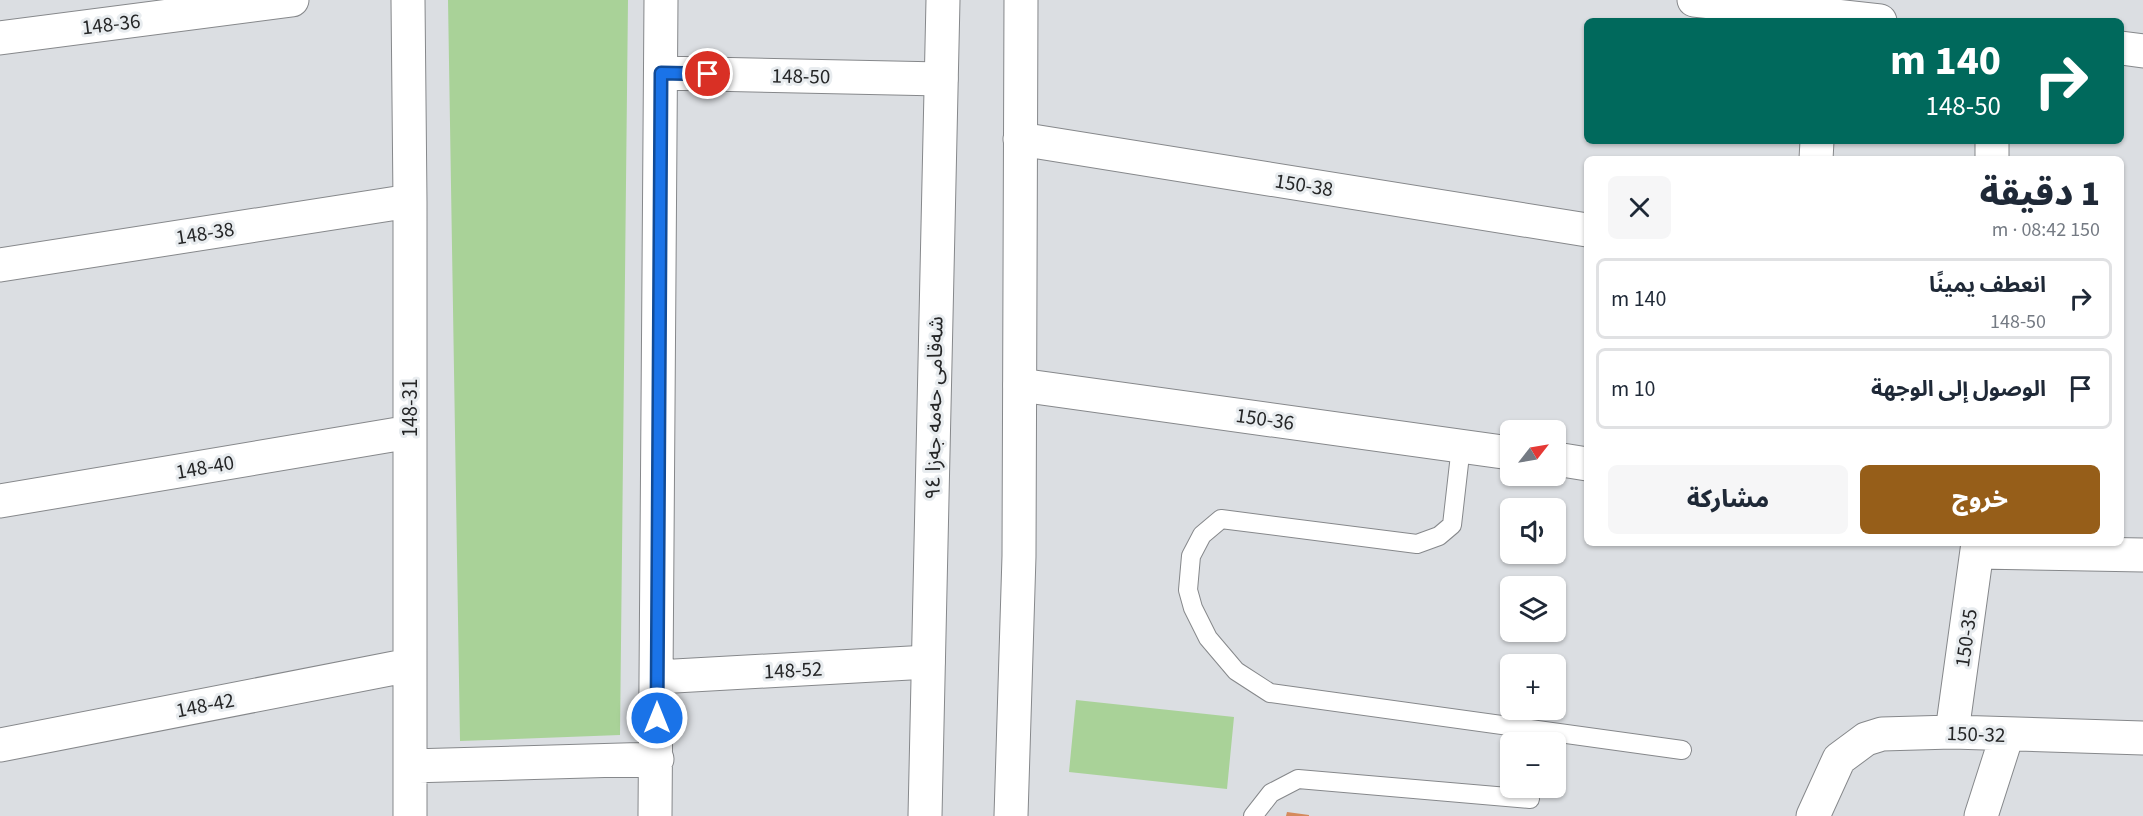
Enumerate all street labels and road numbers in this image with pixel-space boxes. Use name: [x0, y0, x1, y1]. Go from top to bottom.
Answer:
street label: 148-36: [80, 6, 142, 42]
street label: 148-50: [771, 60, 831, 92]
street label: 150-38: [1273, 166, 1335, 204]
street label: 148-38: [174, 214, 236, 252]
street label: شەقامی حەمە جەزا ٩٤: [917, 316, 951, 500]
street label: 148-31: [395, 379, 425, 437]
street label: 150-36: [1234, 400, 1296, 438]
street label: 148-40: [173, 447, 237, 487]
street label: 150-35: [1947, 607, 1985, 669]
street label: 148-52: [763, 653, 823, 687]
street label: 148-42: [173, 685, 237, 725]
street label: 150-32: [1946, 718, 2006, 750]

